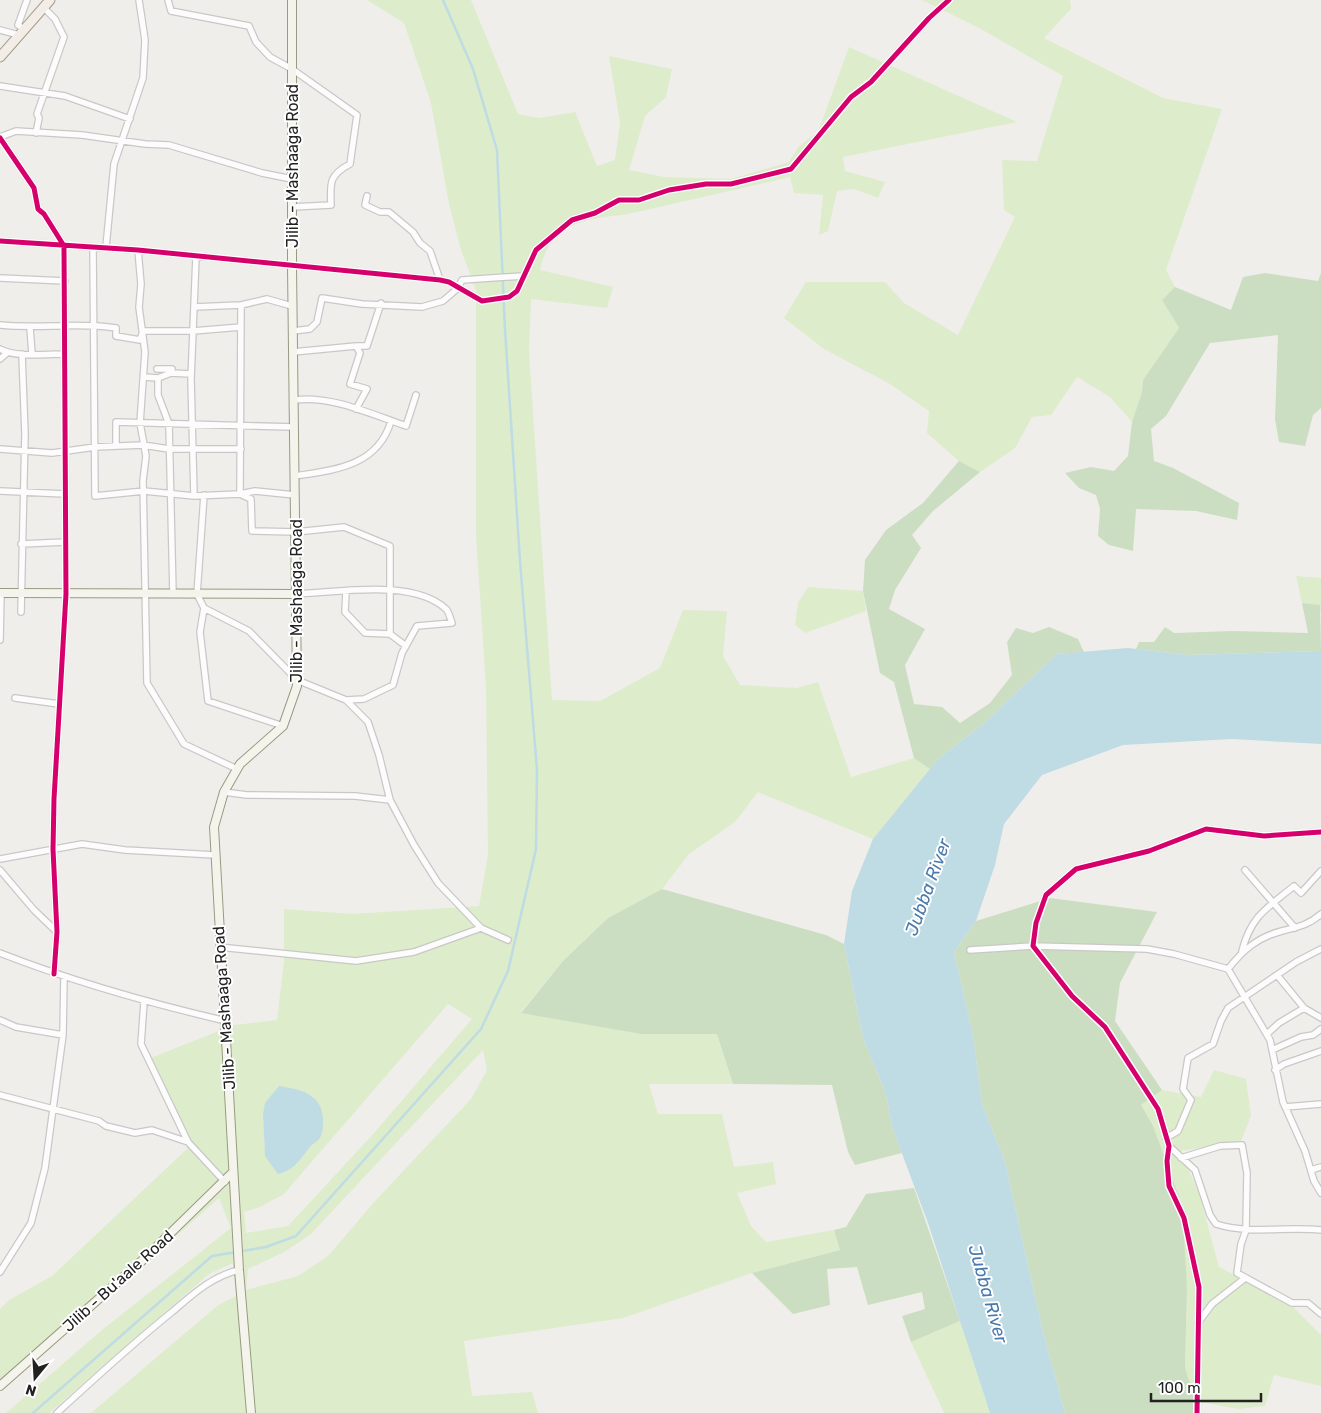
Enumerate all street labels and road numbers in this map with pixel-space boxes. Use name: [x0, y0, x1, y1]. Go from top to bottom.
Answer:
street label: Jilib - Mashaaga Road: [283, 84, 302, 248]
street label: Jilib - Mashaaga Road: [287, 519, 306, 683]
street label: Jilib - Mashaaga Road: [209, 925, 239, 1091]
street label: Jilib - Bu'aale Road: [59, 1226, 177, 1336]

